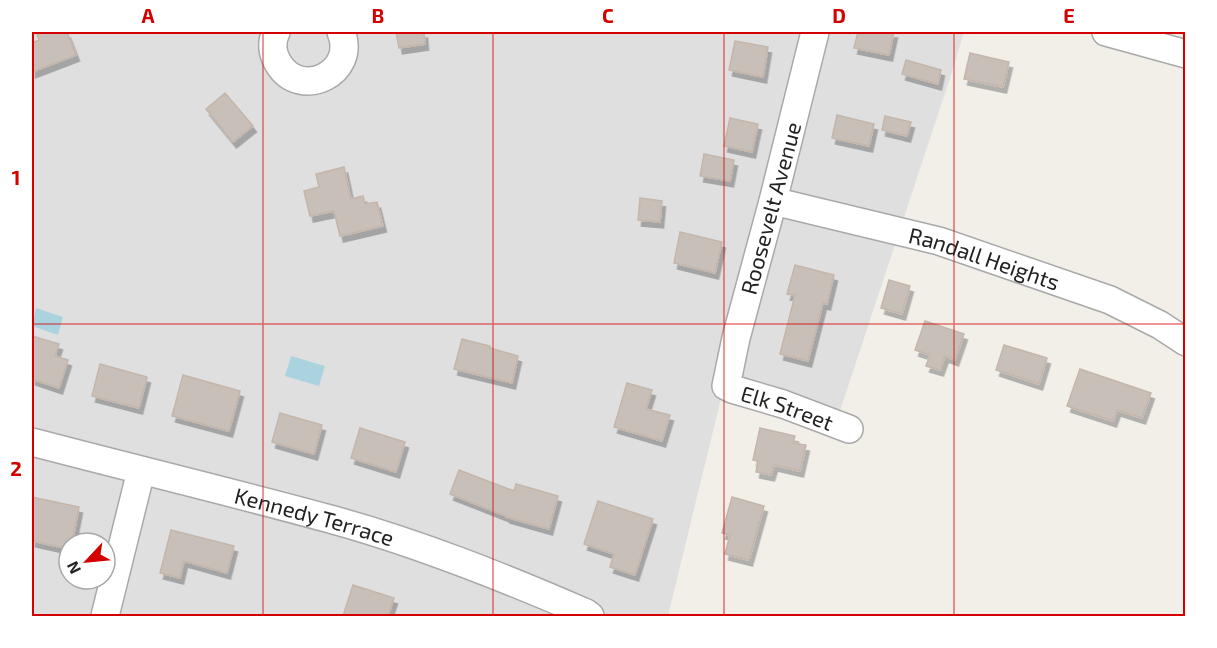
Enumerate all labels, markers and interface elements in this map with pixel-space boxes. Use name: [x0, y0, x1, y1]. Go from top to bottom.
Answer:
text: A: [141, 3, 155, 27]
text: B: [372, 3, 384, 27]
text: C: [602, 3, 614, 27]
text: D: [832, 3, 846, 27]
text: E: [1063, 3, 1075, 27]
street label: Roosevelt Avenue: [734, 119, 806, 297]
text: 1: [12, 165, 20, 189]
street label: Randall Heights: [906, 221, 1063, 295]
street label: Elk Street: [738, 379, 837, 435]
text: 2: [10, 456, 22, 480]
street label: Kennedy Terrace: [232, 481, 398, 551]
north arrow: [57, 531, 117, 591]
text: N: [62, 558, 84, 577]

